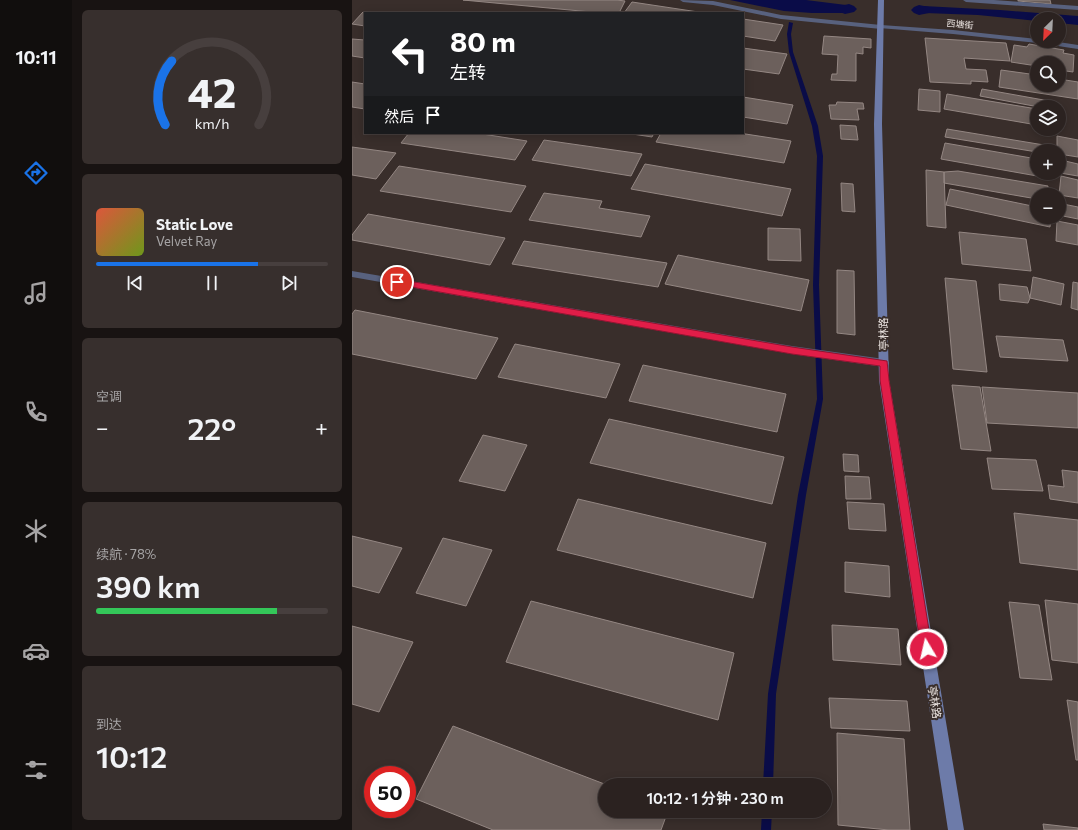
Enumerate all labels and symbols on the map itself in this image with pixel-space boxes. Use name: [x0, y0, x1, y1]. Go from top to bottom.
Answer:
north arrow: [1030, 12, 1066, 48]
street label: 西塘街: [946, 17, 974, 31]
pin: [380, 265, 414, 299]
street label: 亭林路: [876, 317, 890, 351]
position arrow: [906, 628, 948, 670]
street label: 亭林路: [926, 685, 944, 719]
speed limit sign: 50: [364, 766, 416, 818]

